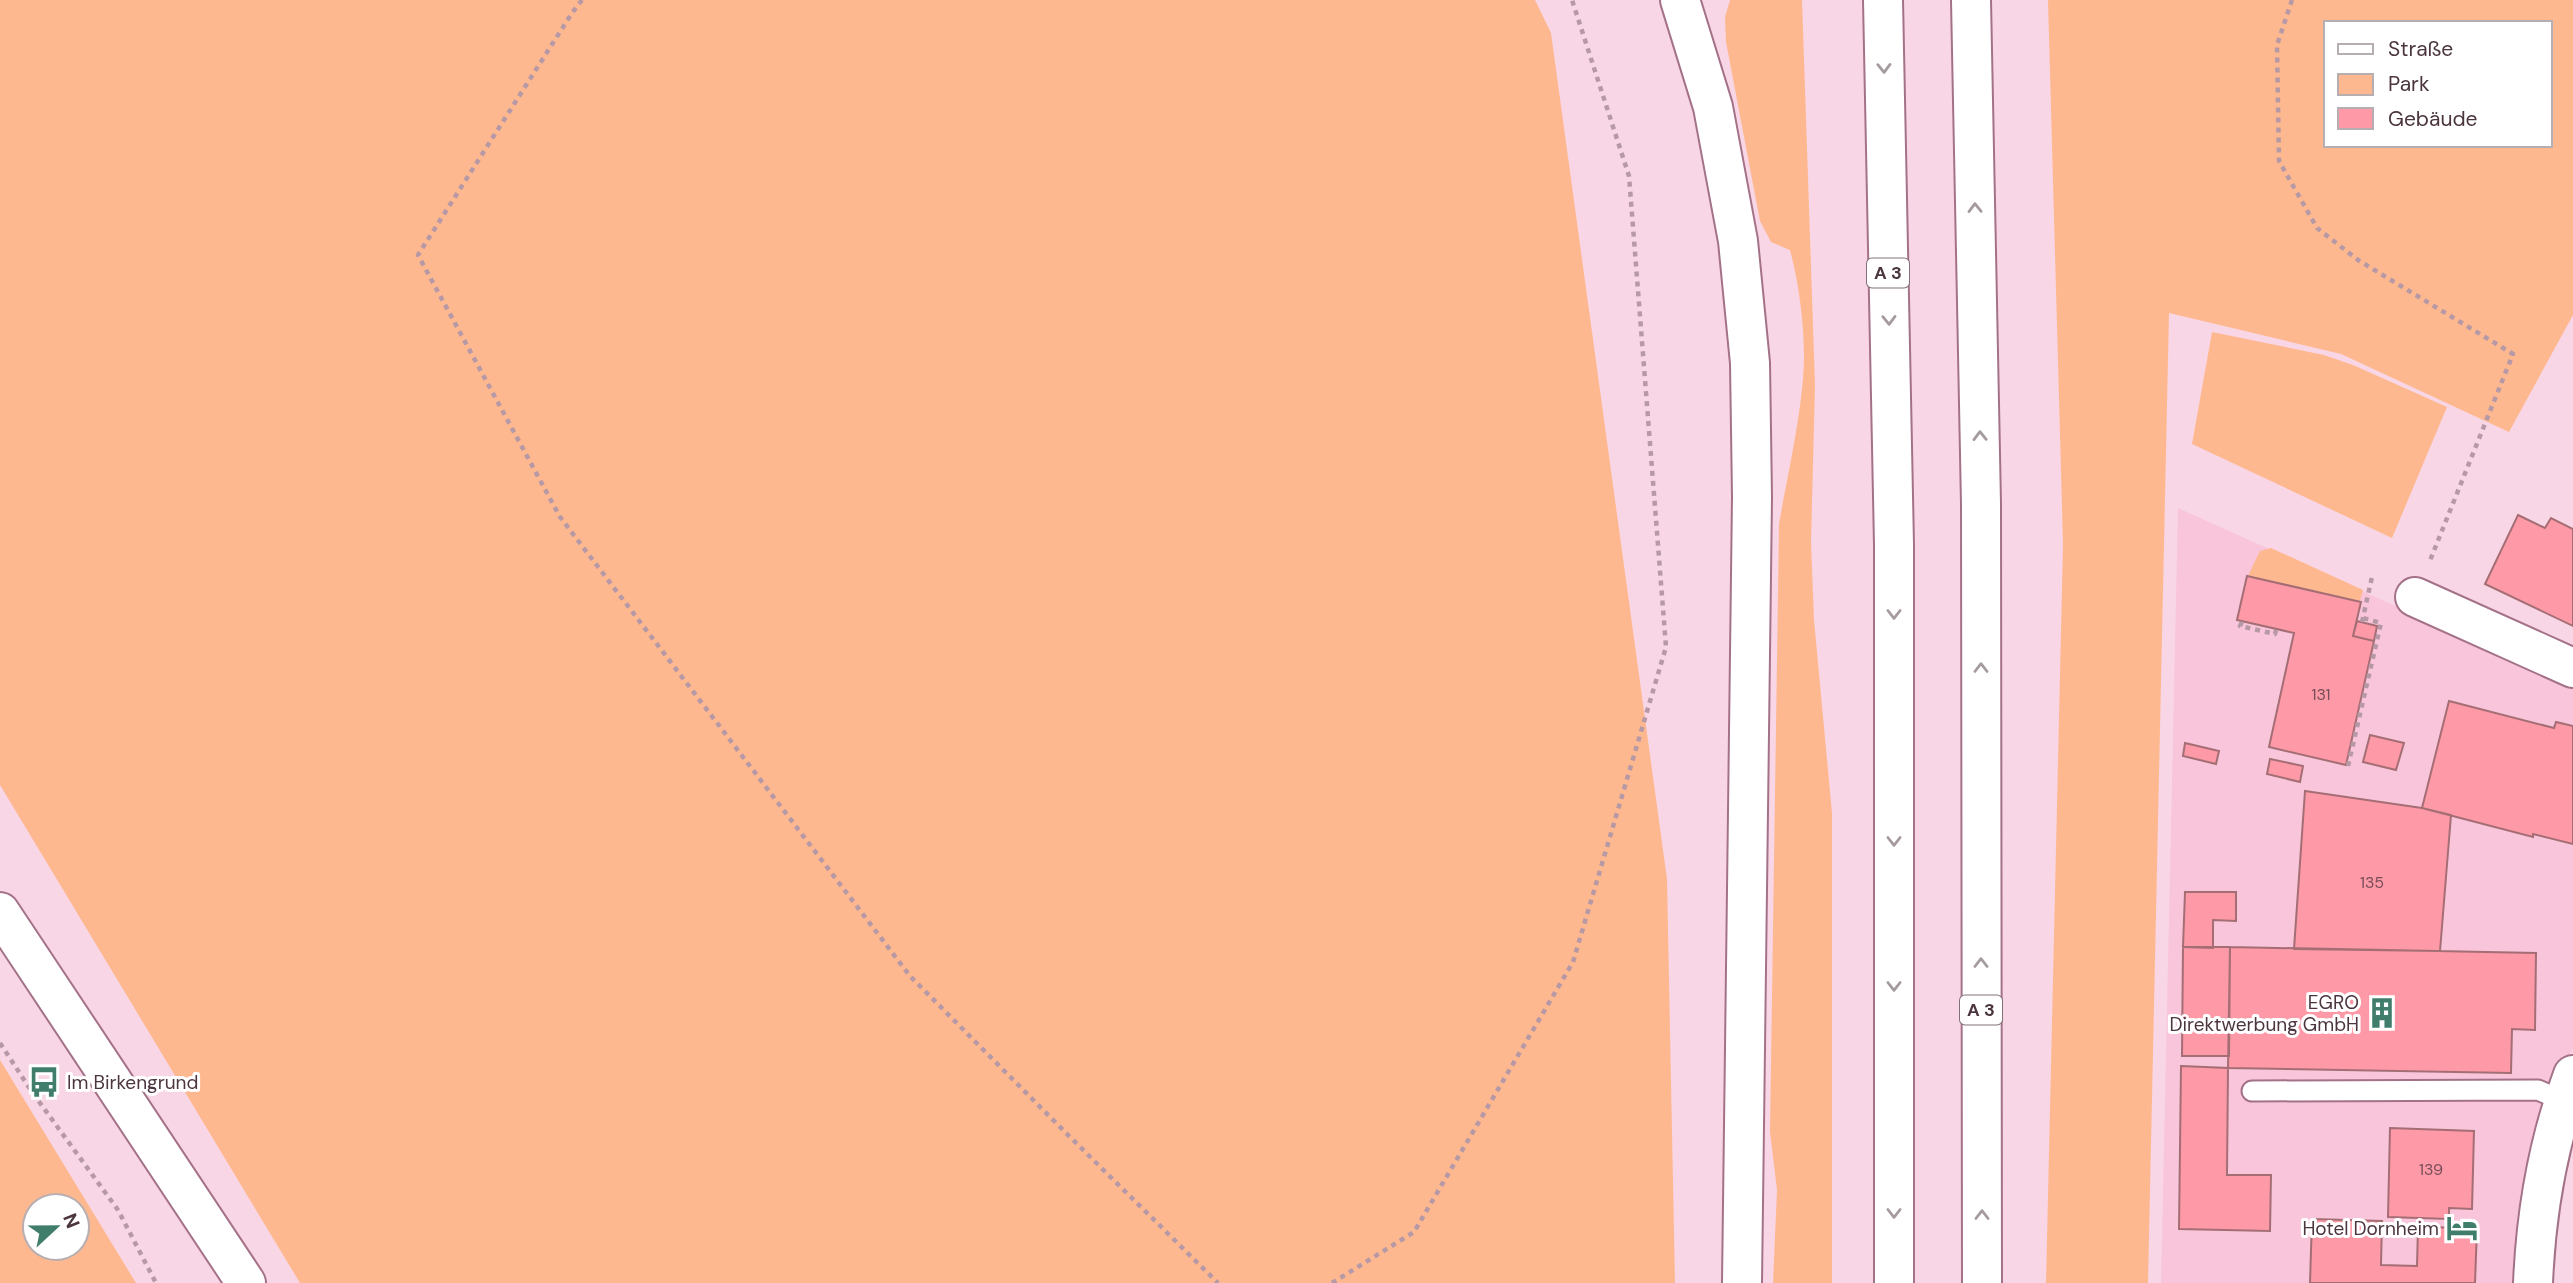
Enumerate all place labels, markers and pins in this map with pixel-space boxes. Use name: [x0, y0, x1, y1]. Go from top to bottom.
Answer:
place label: EGRO Direktwerbung GmbH: [2169, 990, 2359, 1037]
building icon: EGRO Direktwerbung GmbH: [2365, 996, 2399, 1030]
bus stop icon: Im Birkengrund: [27, 1065, 61, 1099]
place label: Im Birkengrund: [67, 1070, 198, 1095]
hotel icon: Hotel Dornheim: [2445, 1211, 2479, 1245]
place label: Hotel Dornheim: [2302, 1216, 2439, 1241]

